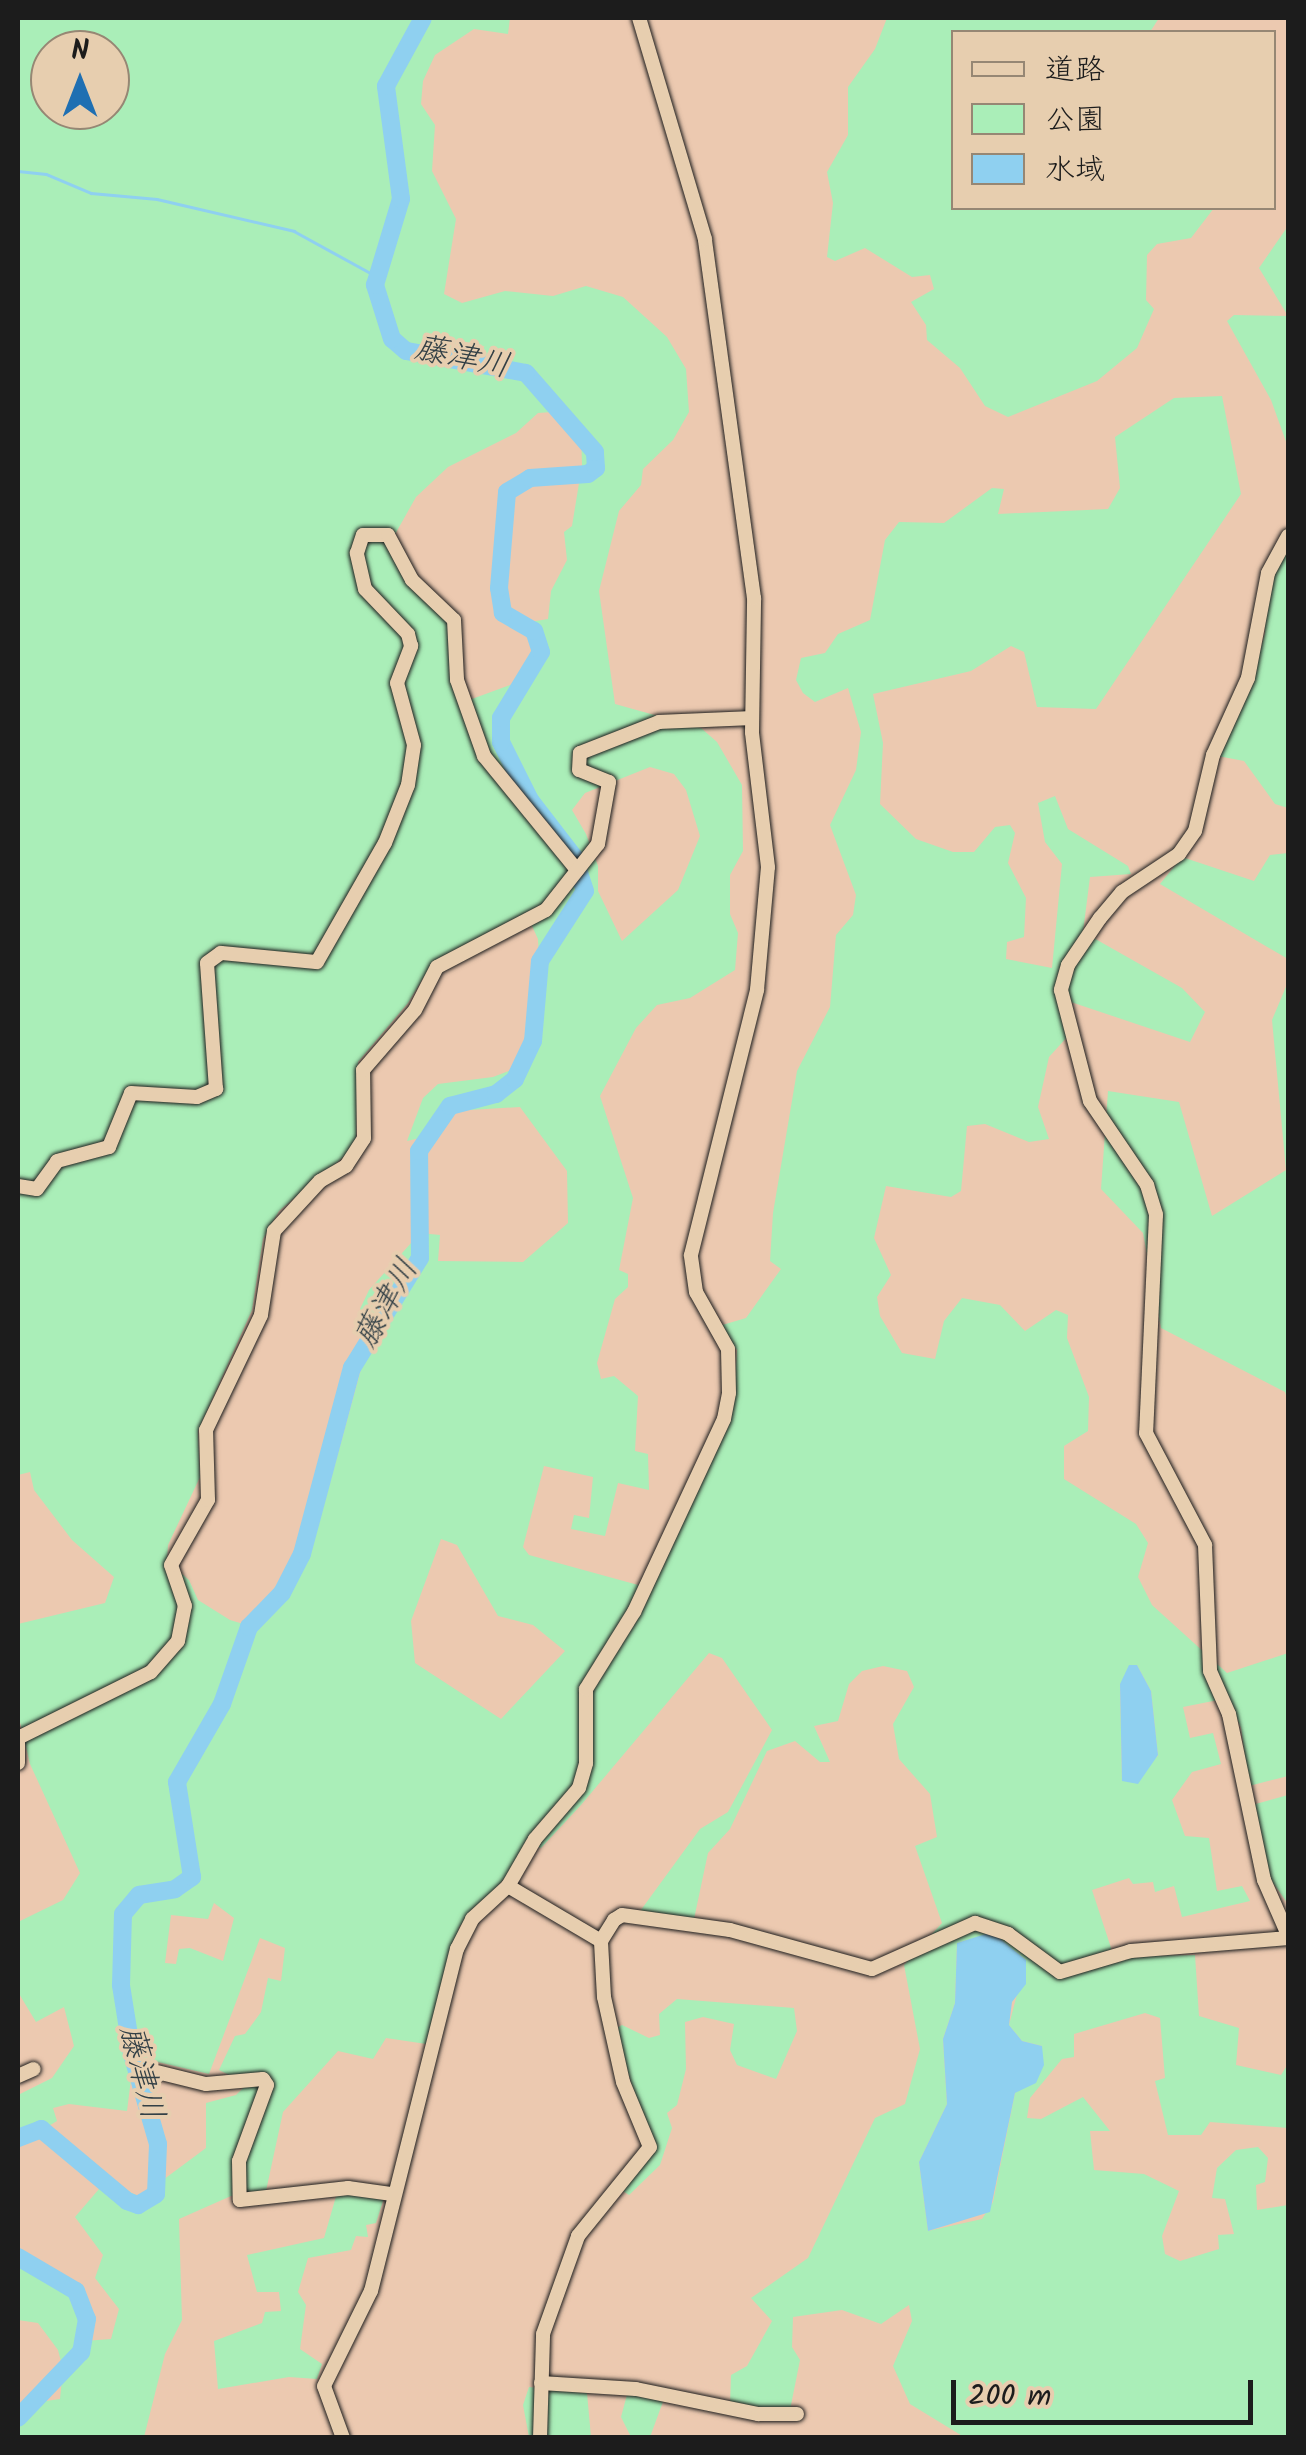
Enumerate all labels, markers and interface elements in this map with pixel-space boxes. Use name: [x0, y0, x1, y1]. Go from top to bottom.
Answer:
text: N: [71, 29, 89, 74]
north arrow: [30, 30, 130, 130]
legend: [951, 30, 1276, 210]
text: 道路: [1045, 47, 1105, 95]
text: 公園: [1045, 97, 1105, 145]
text: 水域: [1045, 147, 1105, 195]
water label: 藤津川: [411, 330, 513, 388]
water label: 藤津川: [348, 1253, 428, 1355]
water label: 藤津川: [110, 2022, 170, 2124]
scale bar: [956, 2360, 1258, 2422]
text: 200 m: [968, 2373, 1051, 2421]

